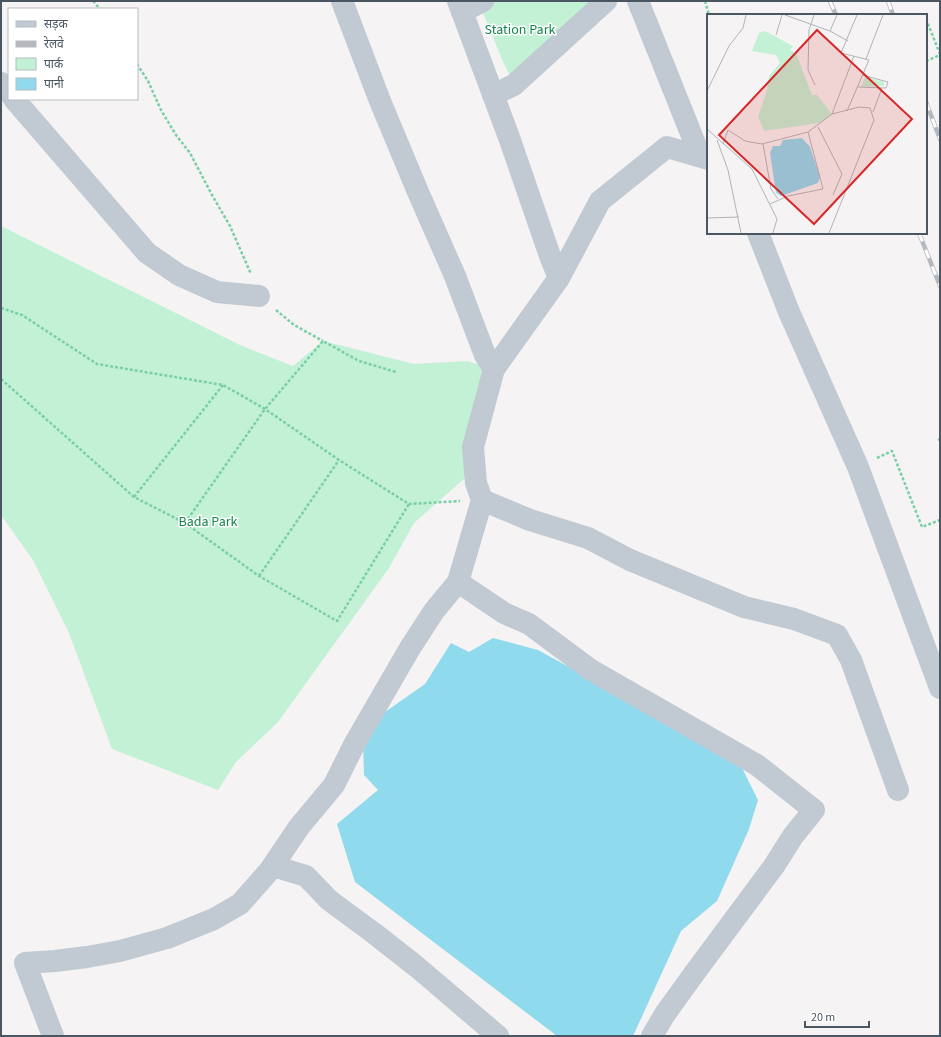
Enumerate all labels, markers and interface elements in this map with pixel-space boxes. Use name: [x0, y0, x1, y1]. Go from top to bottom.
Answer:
legend: [8, 8, 138, 100]
inset map: [707, 14, 927, 234]
text: सड़क: [44, 16, 69, 33]
park label: Station Park: [485, 20, 555, 40]
text: रेलवे: [44, 36, 64, 53]
text: पार्क: [44, 56, 64, 73]
text: पानी: [44, 76, 65, 93]
park label: Bada Park: [178, 512, 238, 532]
scale bar: [805, 1003, 869, 1029]
text: 20 m: [811, 1009, 835, 1026]

